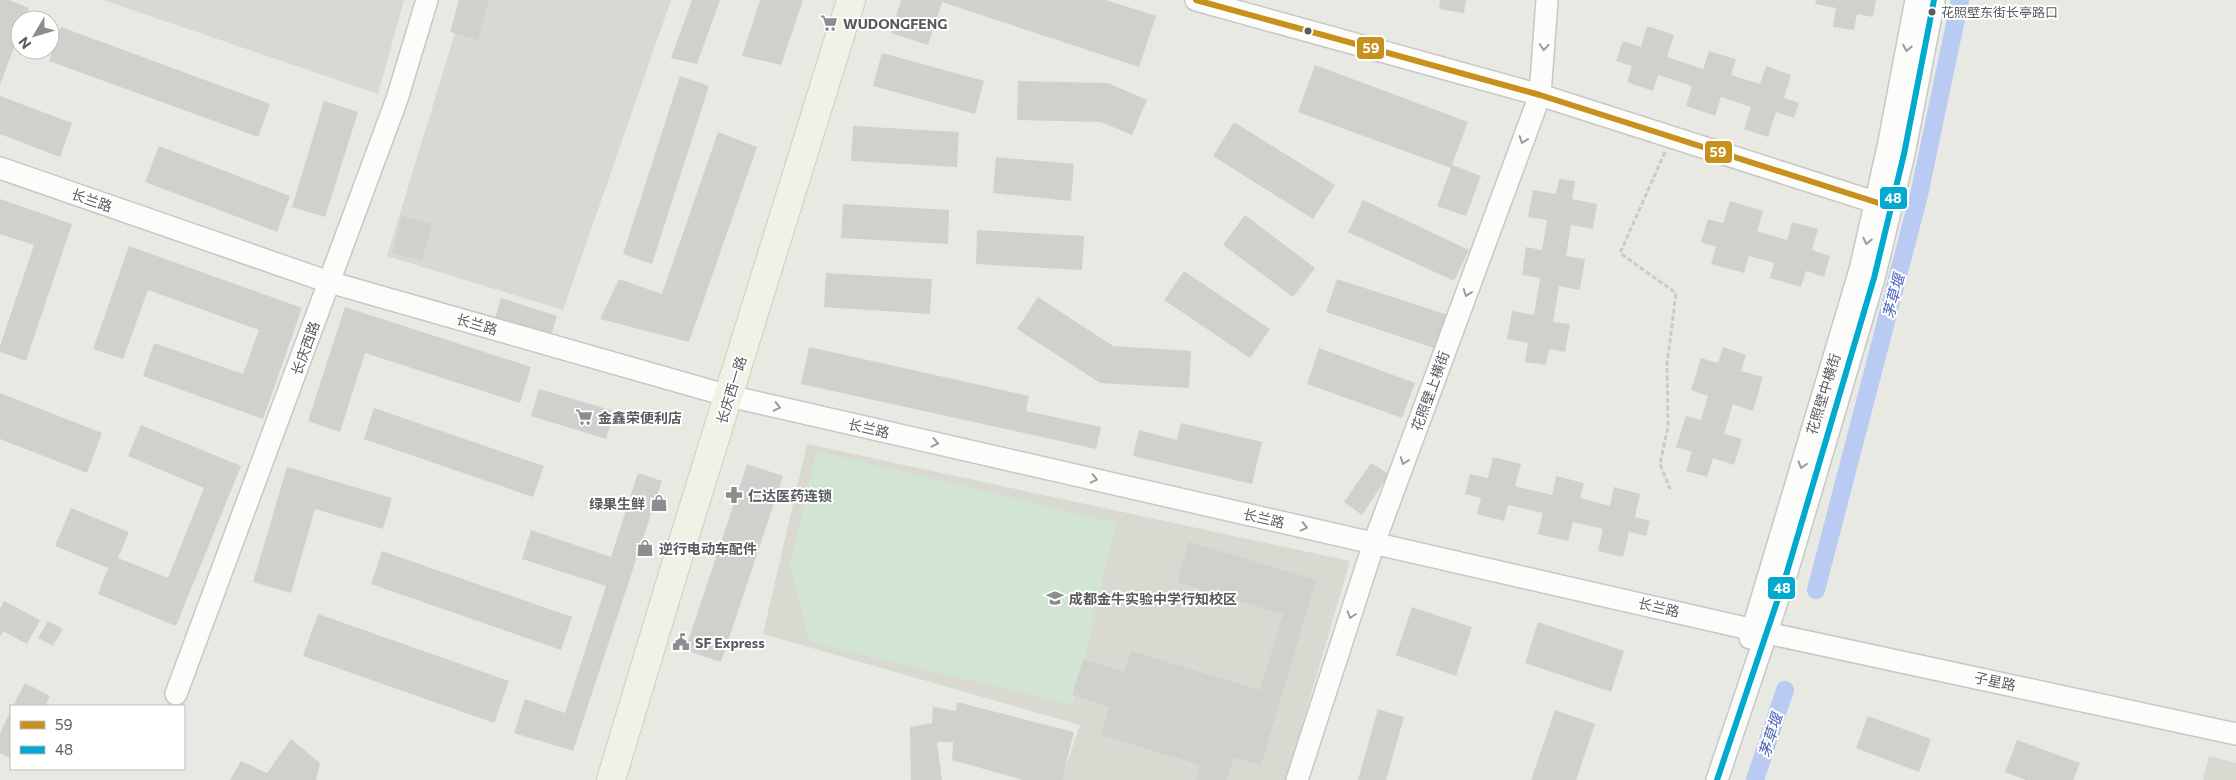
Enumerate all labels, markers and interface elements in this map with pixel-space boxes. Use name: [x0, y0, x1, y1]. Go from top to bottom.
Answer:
place label: 花照壁东街长亭路口: [1941, 4, 2058, 20]
marker: 花照壁东街长亭路口: [1927, 7, 1937, 17]
north arrow: [10, 10, 60, 60]
supermarket icon: WUDONGFENG: [819, 13, 839, 33]
place label: WUDONGFENG: [843, 15, 947, 32]
unlabelled marker: [1303, 26, 1313, 36]
text: N: [14, 34, 34, 53]
line badge: 59: [1356, 36, 1385, 60]
text: 59: [1363, 39, 1380, 56]
one-way arrow: [1902, 43, 1913, 52]
one-way arrow: [1539, 44, 1550, 52]
one-way arrow: [1519, 135, 1530, 144]
line badge: 59: [1704, 140, 1733, 164]
text: 59: [1710, 143, 1727, 160]
street label: 长兰路: [69, 185, 115, 215]
line badge: 48: [1879, 186, 1908, 210]
text: 48: [1884, 189, 1902, 206]
one-way arrow: [1862, 237, 1873, 246]
water label: 茅草堰: [1878, 269, 1908, 320]
one-way arrow: [1463, 288, 1473, 296]
street label: 长兰路: [454, 310, 500, 338]
street label: 长庆西路: [287, 319, 323, 377]
street label: 花照壁上横街: [1408, 349, 1452, 433]
street label: 花照壁中横街: [1803, 351, 1843, 437]
street label: 长庆西一路: [713, 354, 749, 426]
one-way arrow: [773, 401, 781, 412]
supermarket icon: 金鑫荣便利店: [574, 407, 594, 427]
place label: 金鑫荣便利店: [598, 409, 682, 426]
street label: 长兰路: [847, 415, 891, 441]
one-way arrow: [931, 437, 940, 448]
one-way arrow: [1400, 457, 1410, 465]
one-way arrow: [1798, 460, 1808, 468]
one-way arrow: [1089, 473, 1098, 484]
pharmacy icon: 仁达医药连锁: [724, 485, 744, 505]
place label: 仁达医药连锁: [748, 487, 832, 504]
shop icon: 绿果生鲜: [649, 493, 669, 513]
place label: 绿果生鲜: [589, 495, 645, 512]
street label: 长兰路: [1242, 505, 1286, 531]
one-way arrow: [1299, 521, 1308, 532]
shop icon: 逆行电动车配件: [635, 538, 655, 558]
place label: 逆行电动车配件: [659, 540, 757, 557]
line badge: 48: [1767, 576, 1796, 600]
text: 48: [1773, 579, 1791, 596]
school or university icon: 成都金牛实验中学行知校区: [1045, 588, 1065, 608]
place label: 成都金牛实验中学行知校区: [1069, 590, 1237, 607]
street label: 长兰路: [1637, 594, 1681, 620]
one-way arrow: [1346, 610, 1356, 618]
public building icon: SF Express: [671, 632, 691, 652]
place label: SF Express: [695, 634, 765, 651]
street label: 子星路: [1973, 668, 2017, 694]
legend: [10, 705, 185, 770]
water label: 茅草堰: [1754, 708, 1786, 759]
text: 59: [55, 715, 73, 733]
text: 48: [55, 740, 73, 758]

